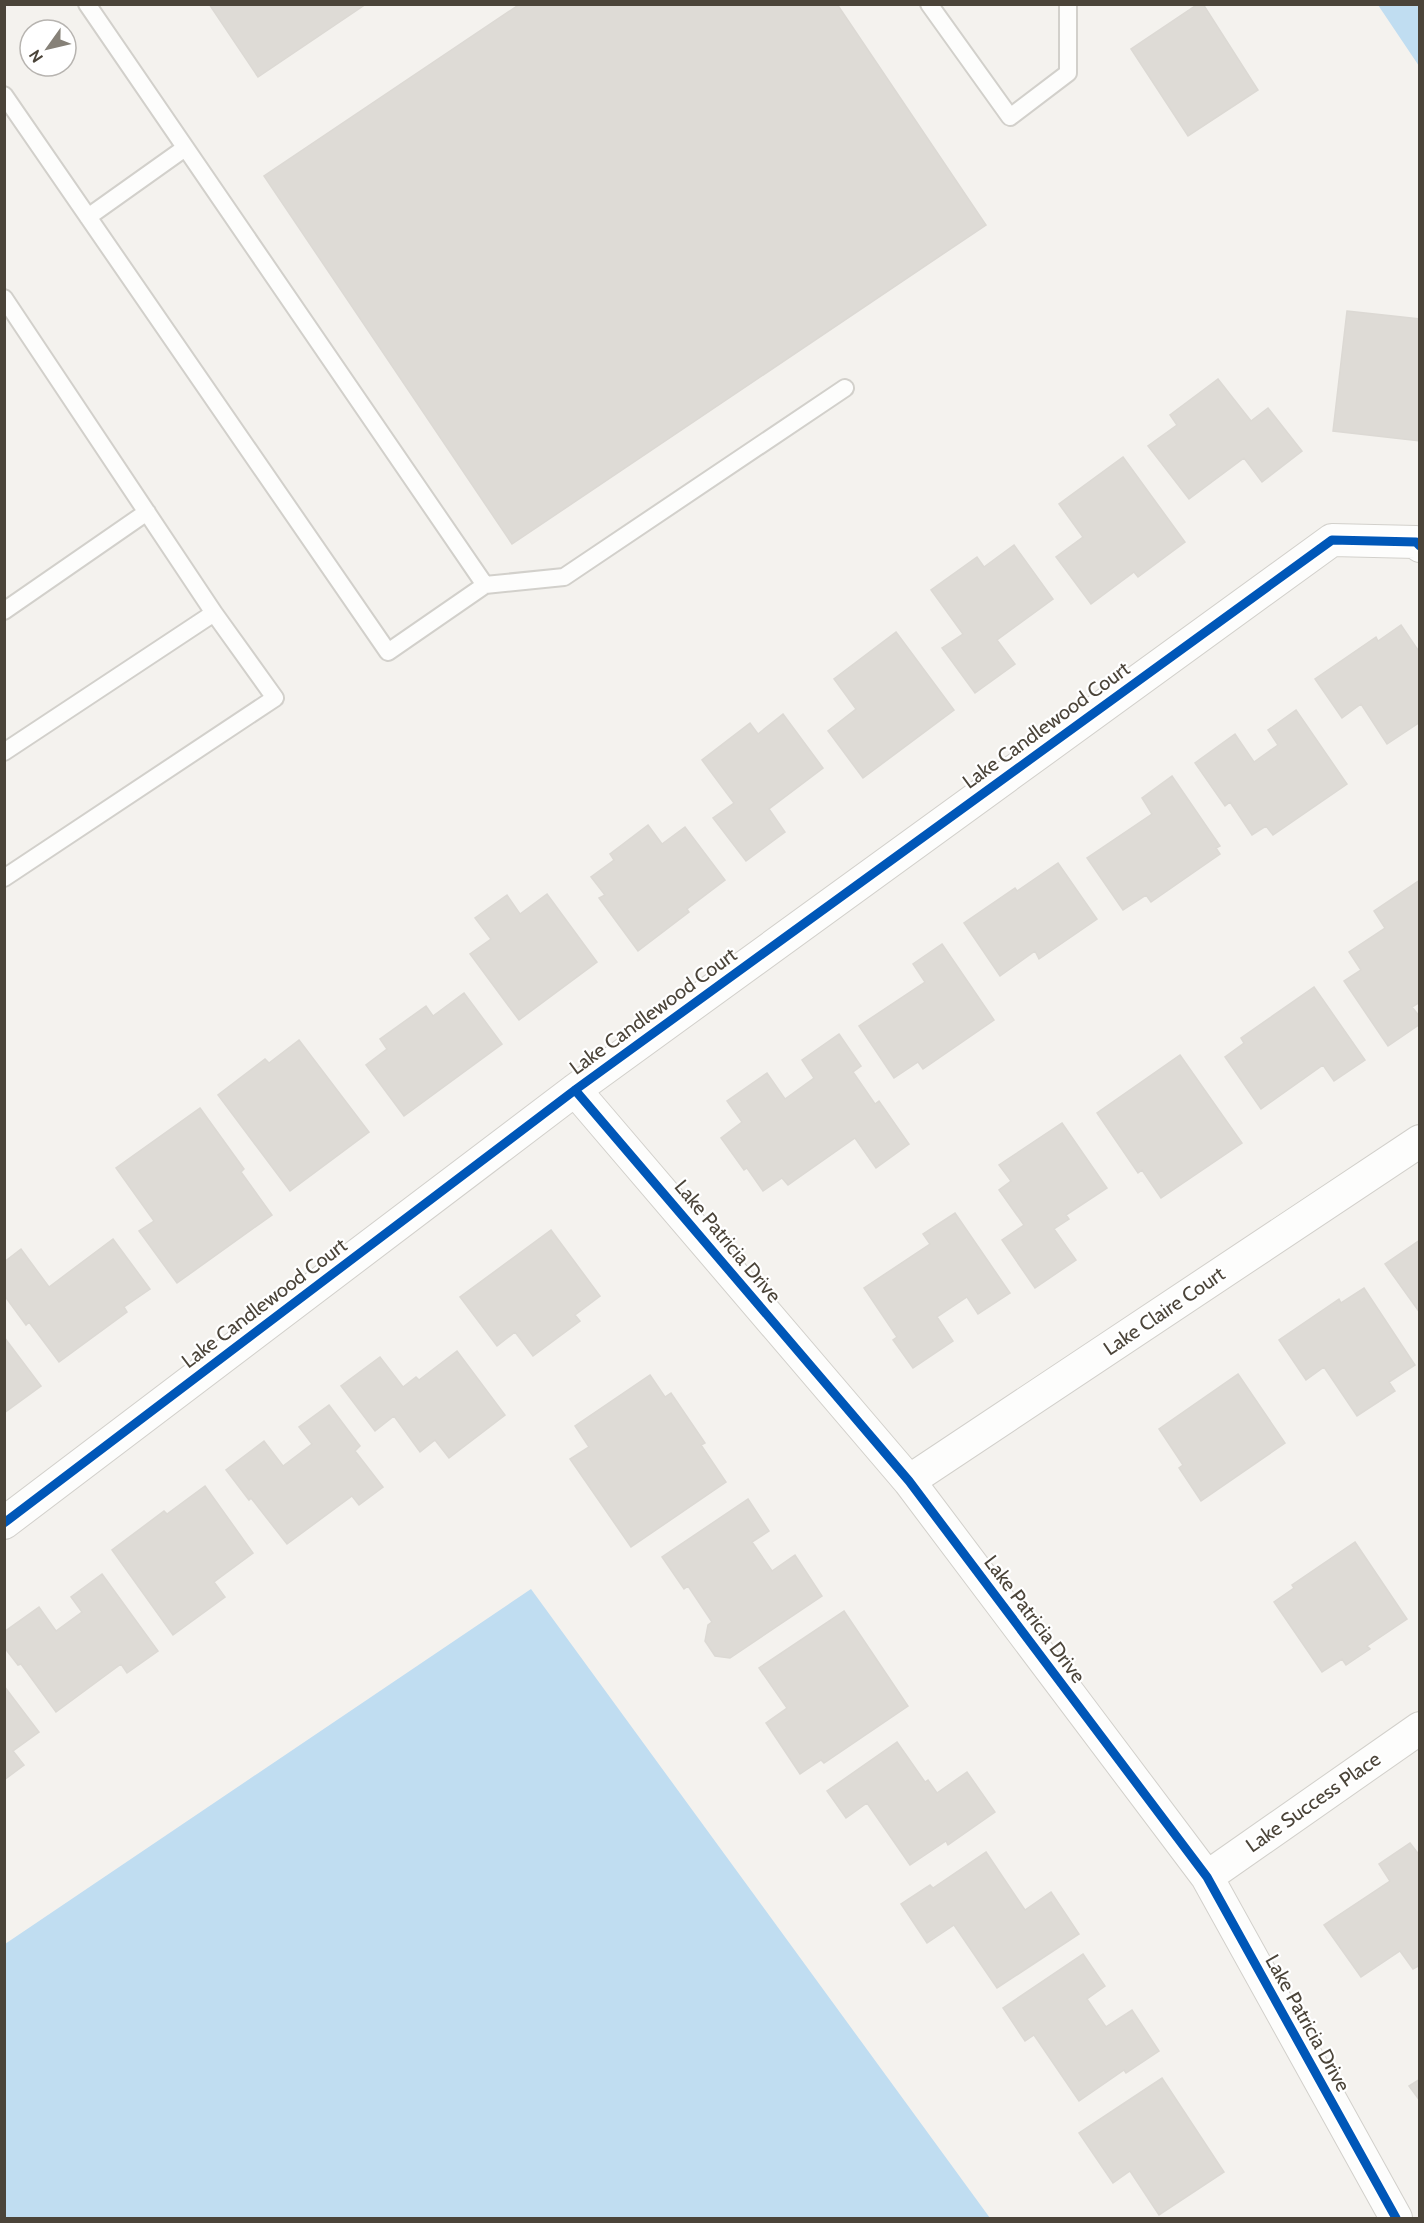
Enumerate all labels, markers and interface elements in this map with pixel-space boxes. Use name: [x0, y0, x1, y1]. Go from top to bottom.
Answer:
north arrow: [18, 18, 78, 78]
text: N: [25, 46, 47, 66]
street label: Lake Candlewood Court: [958, 656, 1134, 794]
street label: Lake Candlewood Court: [565, 942, 741, 1080]
street label: Lake Patricia Drive: [670, 1175, 786, 1307]
street label: Lake Candlewood Court: [177, 1233, 351, 1373]
street label: Lake Claire Court: [1099, 1261, 1229, 1360]
street label: Lake Patricia Drive: [979, 1551, 1091, 1687]
street label: Lake Success Place: [1241, 1747, 1385, 1857]
street label: Lake Patricia Drive: [1260, 1950, 1356, 2096]

